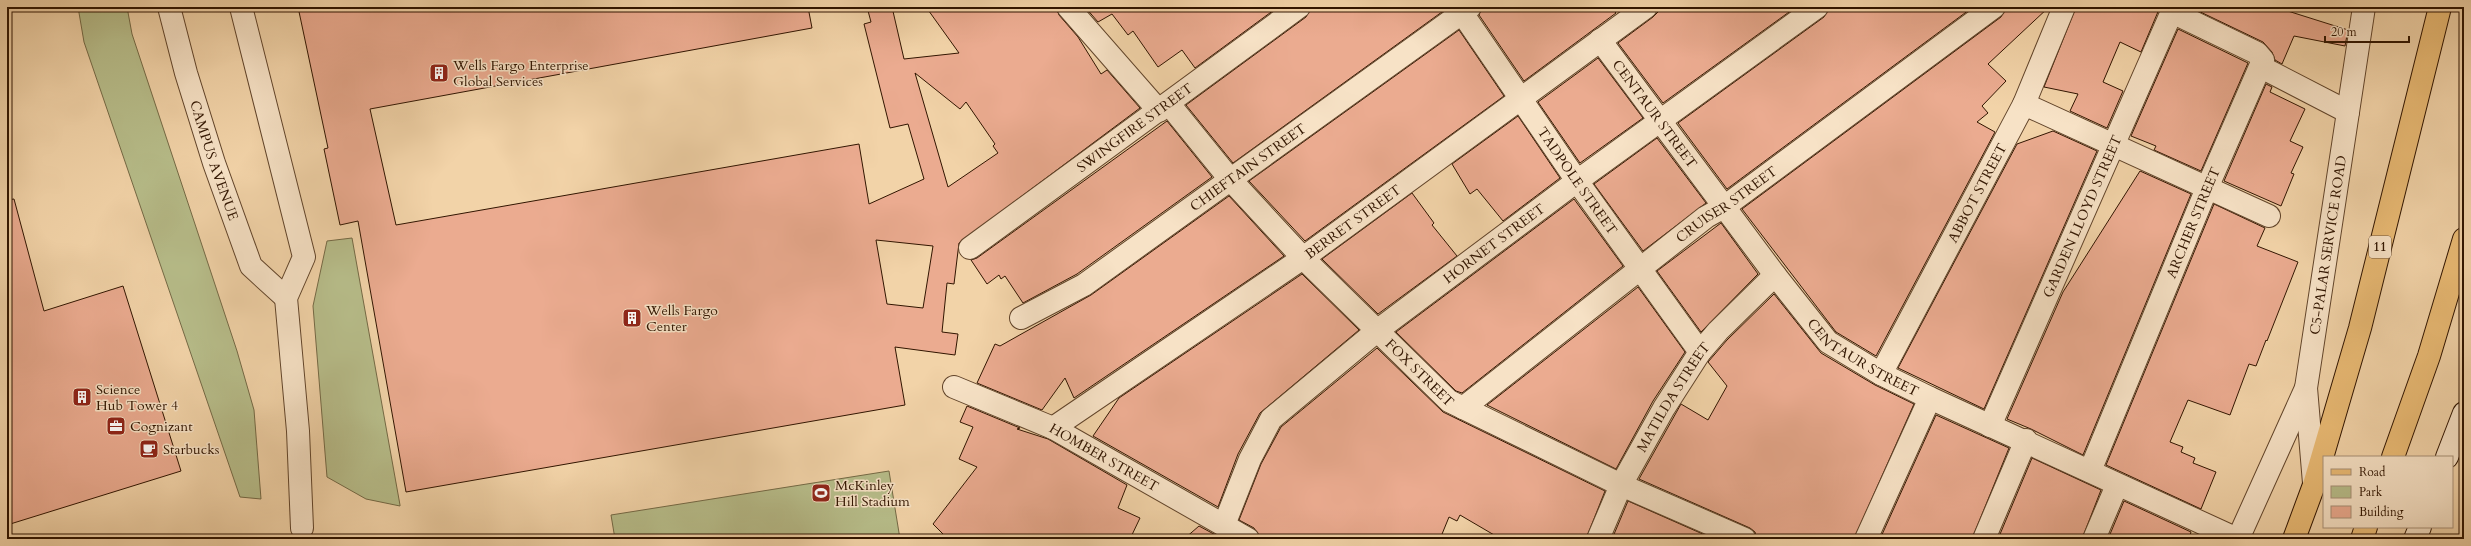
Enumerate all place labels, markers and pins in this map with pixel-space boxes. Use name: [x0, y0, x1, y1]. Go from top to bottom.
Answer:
place label: Wells Fargo Enterprise Global Services: [452, 56, 589, 91]
building icon: Wells Fargo Enterprise Global Services: [428, 62, 450, 84]
place label: Wells Fargo Center: [645, 301, 718, 336]
building icon: Wells Fargo Center: [621, 307, 643, 329]
place label: Science Hub Tower 4: [96, 380, 178, 415]
building icon: Science Hub Tower 4: [71, 386, 93, 408]
office icon: Cognizant: [105, 415, 127, 437]
place label: Cognizant: [130, 417, 193, 436]
cafe icon: Starbucks: [138, 438, 160, 460]
place label: Starbucks: [163, 440, 220, 459]
place label: McKinley Hill Stadium: [835, 476, 910, 511]
sports icon: McKinley Hill Stadium: [810, 482, 832, 504]

